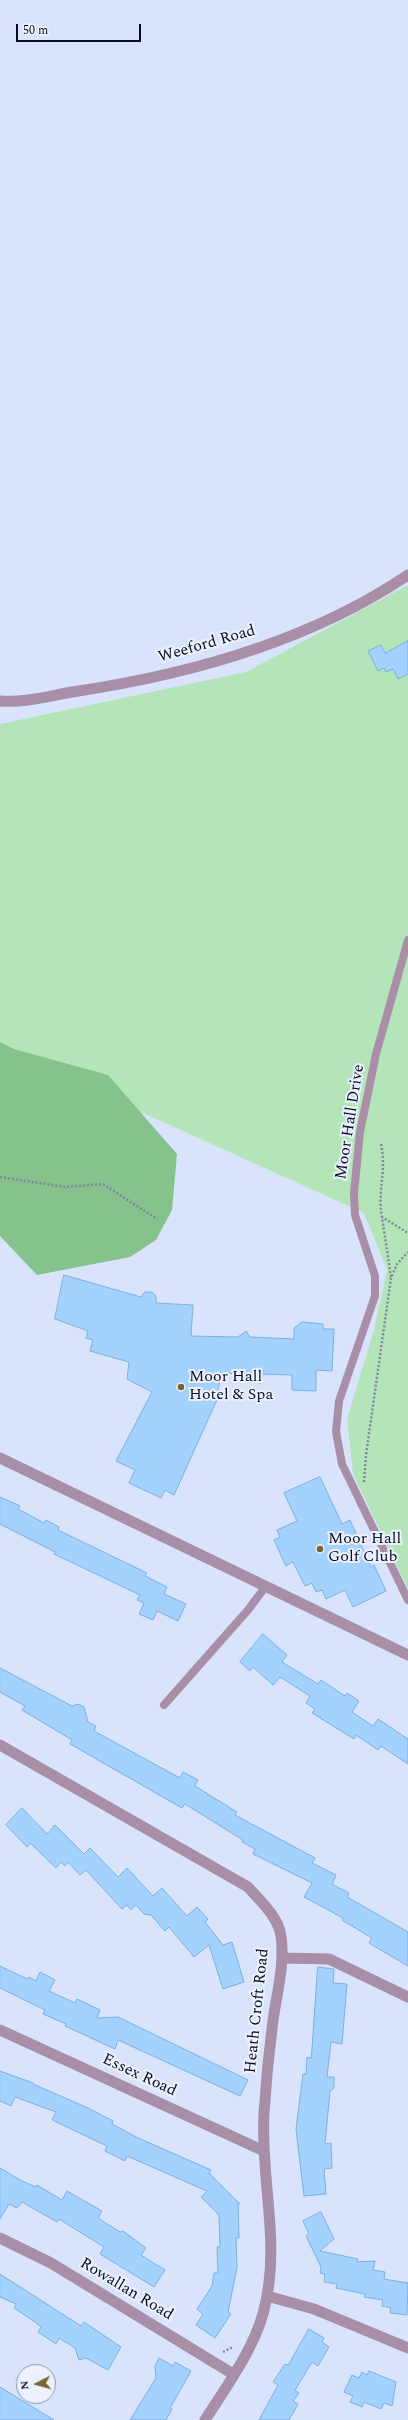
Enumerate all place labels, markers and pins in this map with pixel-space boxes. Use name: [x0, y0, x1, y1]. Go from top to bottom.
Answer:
place label: Moor Hall Hotel & Spa: [189, 1368, 273, 1406]
marker: Moor Hall Hotel & Spa: [176, 1382, 186, 1392]
place label: Moor Hall Golf Club: [328, 1530, 401, 1568]
marker: Moor Hall Golf Club: [315, 1544, 325, 1554]

